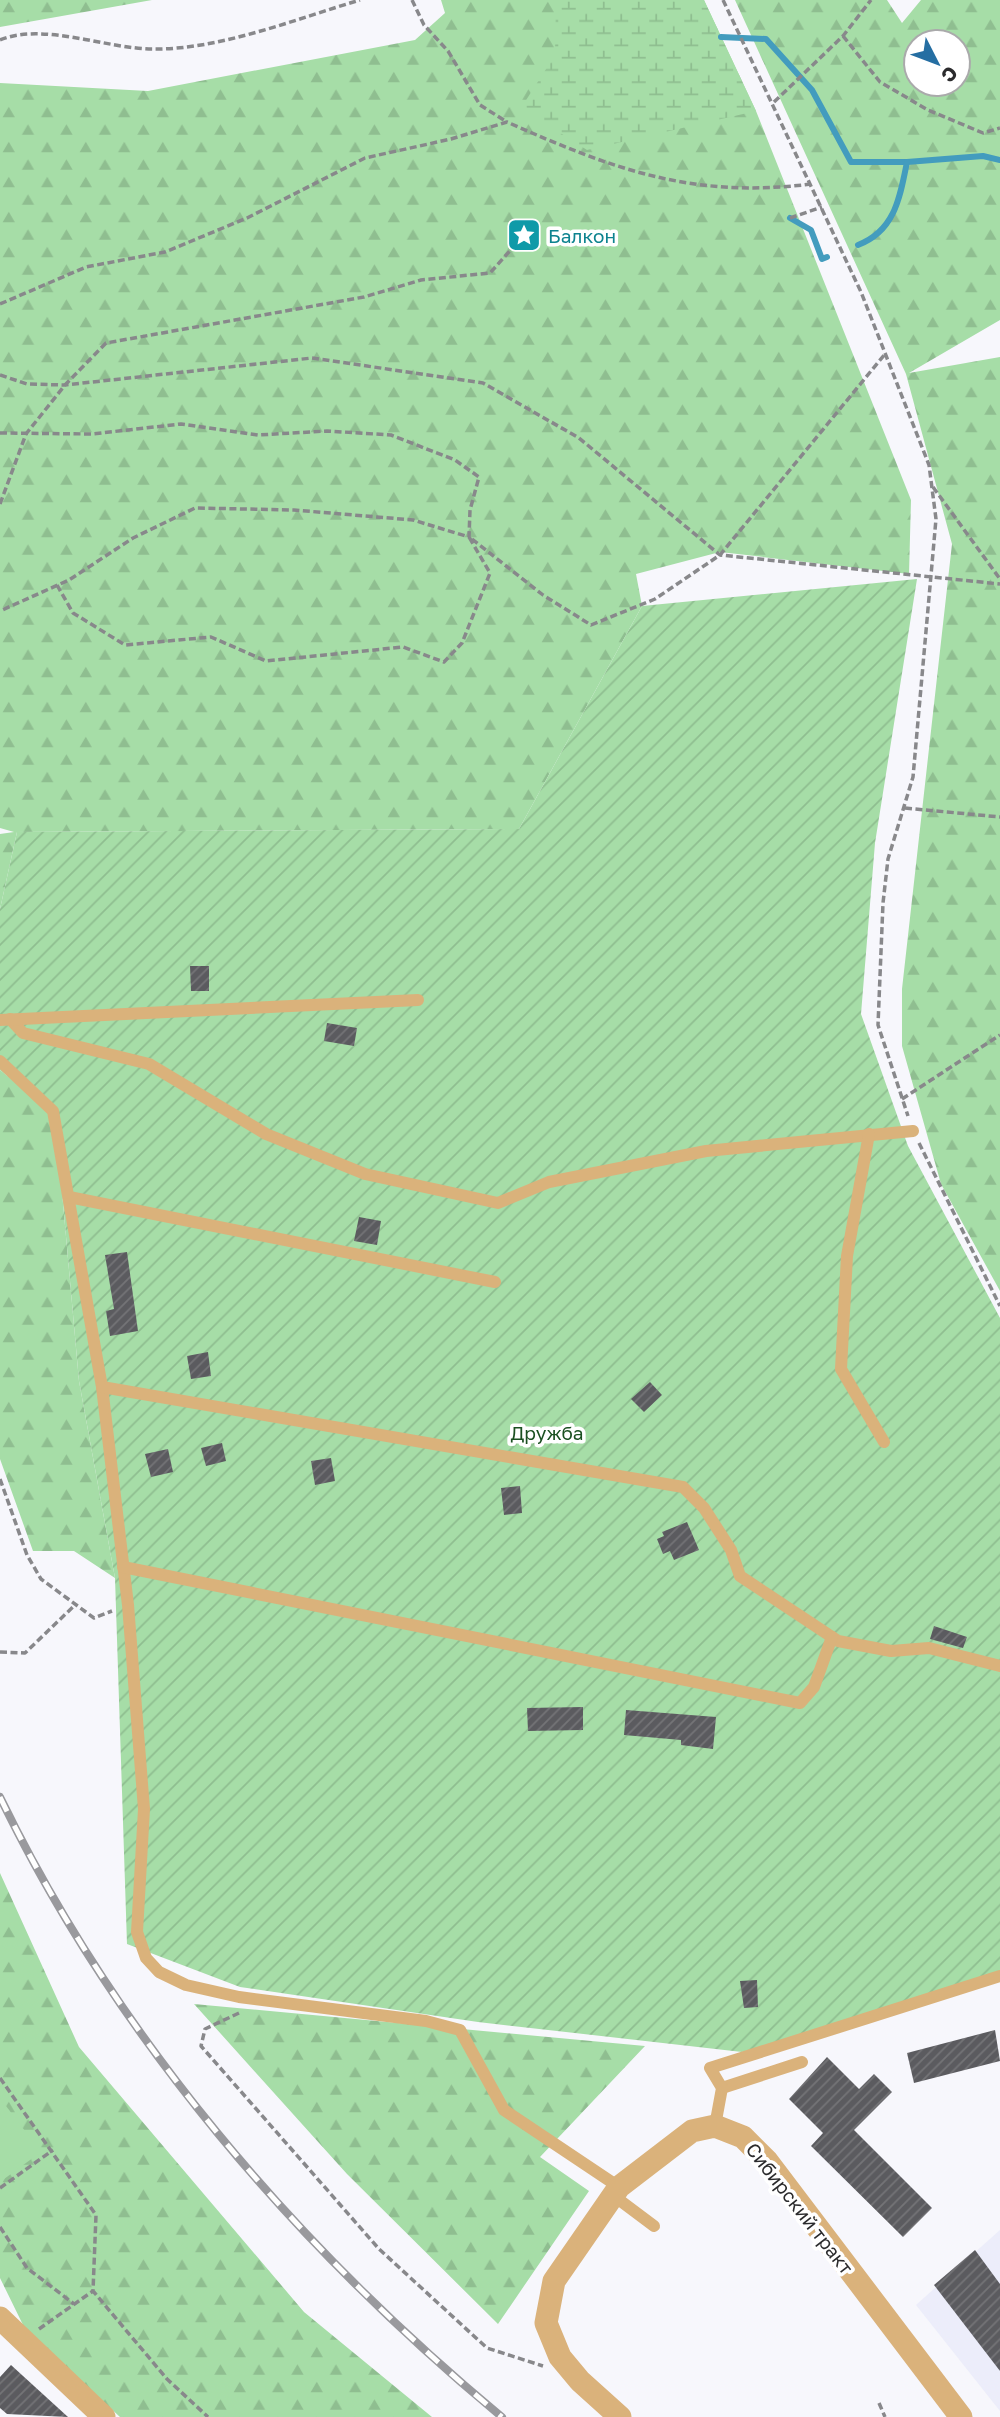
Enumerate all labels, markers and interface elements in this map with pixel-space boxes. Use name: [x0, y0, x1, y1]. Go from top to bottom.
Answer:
north arrow: [902, 28, 972, 98]
text: С: [937, 62, 963, 87]
place icon: Балкон: [505, 216, 543, 254]
place label: Балкон: [548, 224, 616, 247]
park label: Дружба: [510, 1421, 584, 1444]
street label: Сибирский тракт: [742, 2138, 858, 2278]

